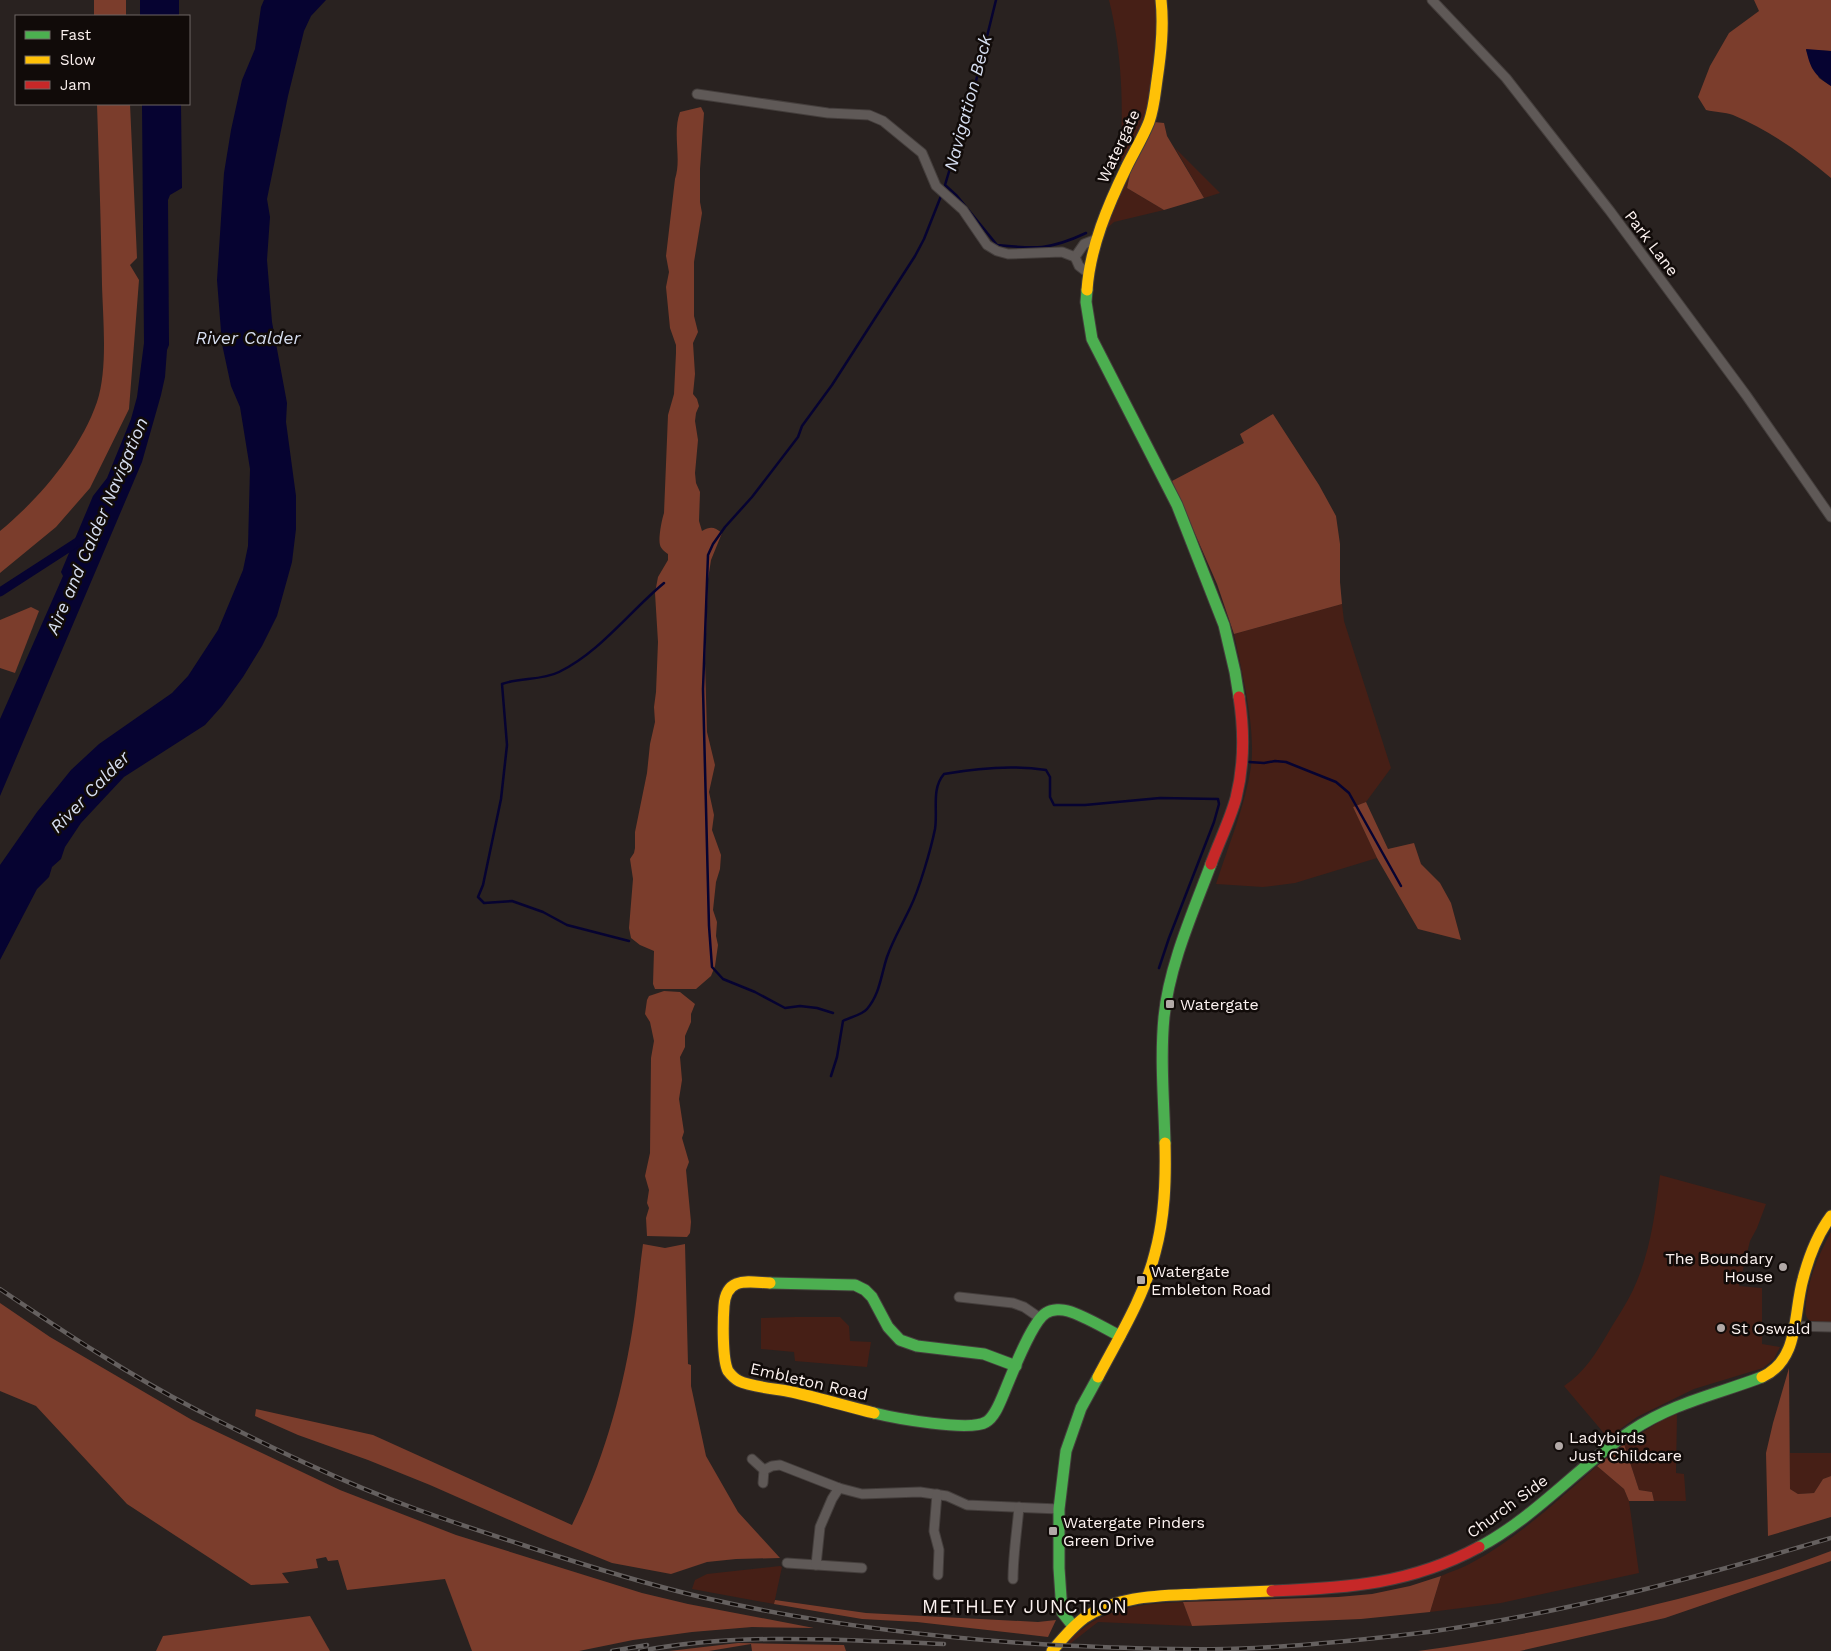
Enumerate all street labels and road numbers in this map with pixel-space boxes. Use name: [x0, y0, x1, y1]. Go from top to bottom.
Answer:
street label: Watergate: [1093, 107, 1144, 186]
street label: Park Lane: [1621, 207, 1682, 280]
street label: Embleton Road: [748, 1359, 870, 1404]
street label: Church Side: [1463, 1471, 1551, 1542]

